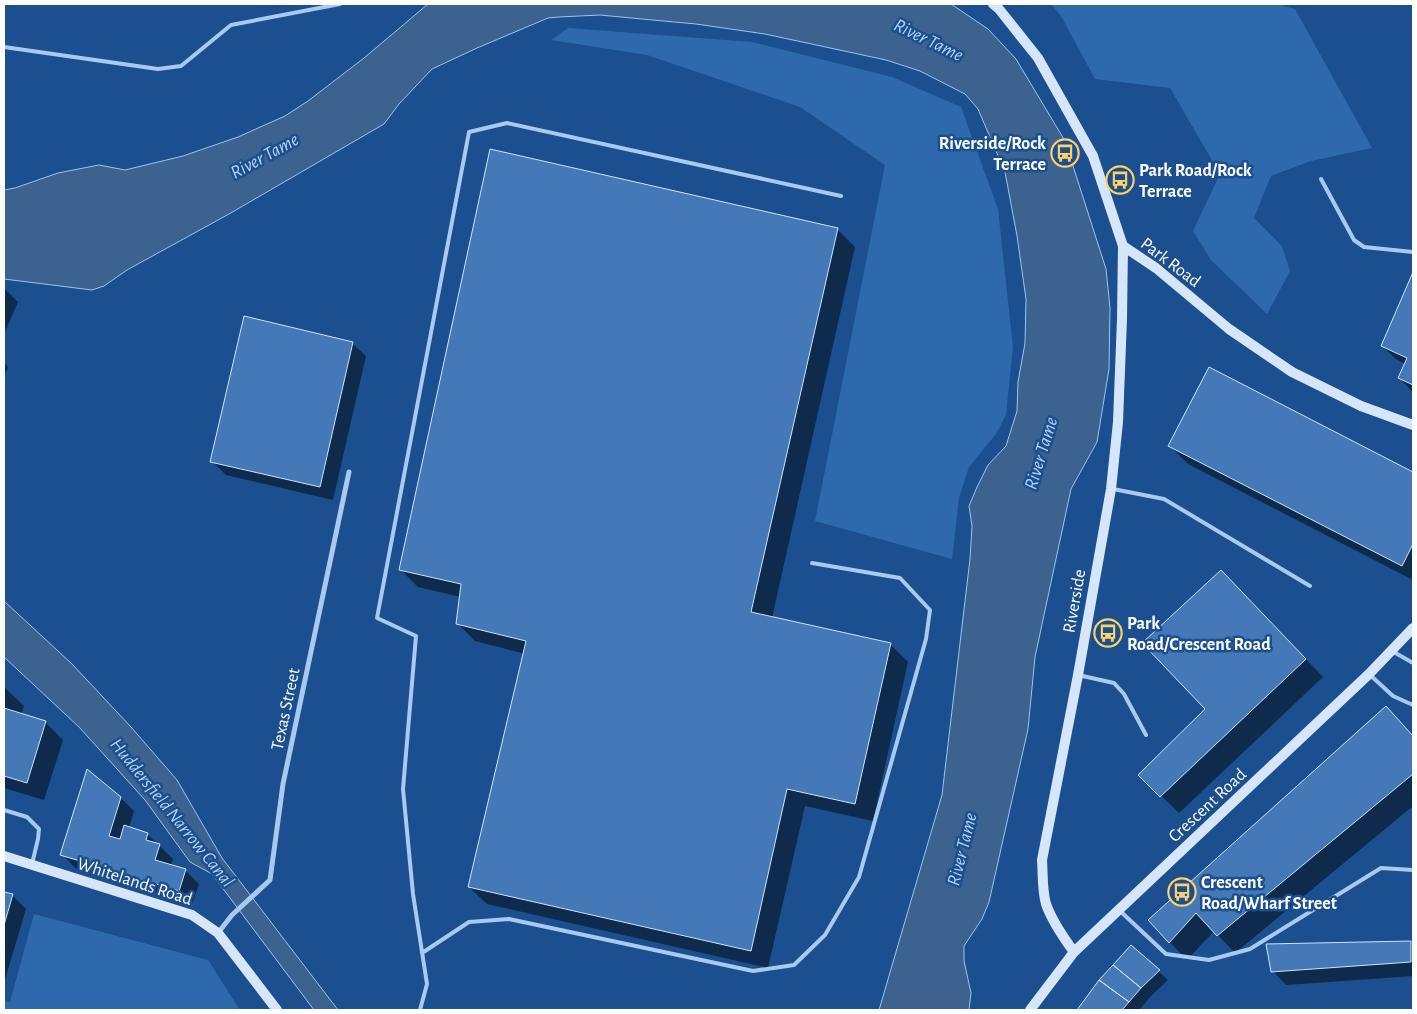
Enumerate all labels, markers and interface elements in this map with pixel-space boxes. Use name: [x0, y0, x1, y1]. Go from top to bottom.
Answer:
water label: River Tame: [891, 15, 966, 65]
water label: River Tame: [228, 130, 302, 183]
place label: Riverside/Rock Terrace: [939, 135, 1046, 174]
bus stop icon: Riverside/Rock Terrace: [1050, 138, 1080, 168]
place label: Park Road/Rock Terrace: [1139, 162, 1252, 201]
bus stop icon: Park Road/Rock Terrace: [1105, 165, 1135, 195]
street label: Park Road: [1137, 235, 1204, 291]
water label: River Tame: [1021, 415, 1061, 492]
street label: Riverside: [1061, 568, 1089, 634]
place label: Park Road/Crescent Road: [1127, 615, 1271, 654]
bus stop icon: Park Road/Crescent Road: [1093, 618, 1123, 648]
street label: Texas Street: [268, 666, 304, 752]
water label: Huddersfield Narrow Canal: [106, 735, 238, 891]
street label: Crescent Road: [1165, 765, 1250, 846]
water label: River Tame: [944, 811, 981, 888]
street label: Whitelands Road: [75, 855, 195, 909]
place label: Crescent Road/Wharf Street: [1201, 874, 1337, 913]
bus stop icon: Crescent Road/Wharf Street: [1167, 877, 1197, 907]

